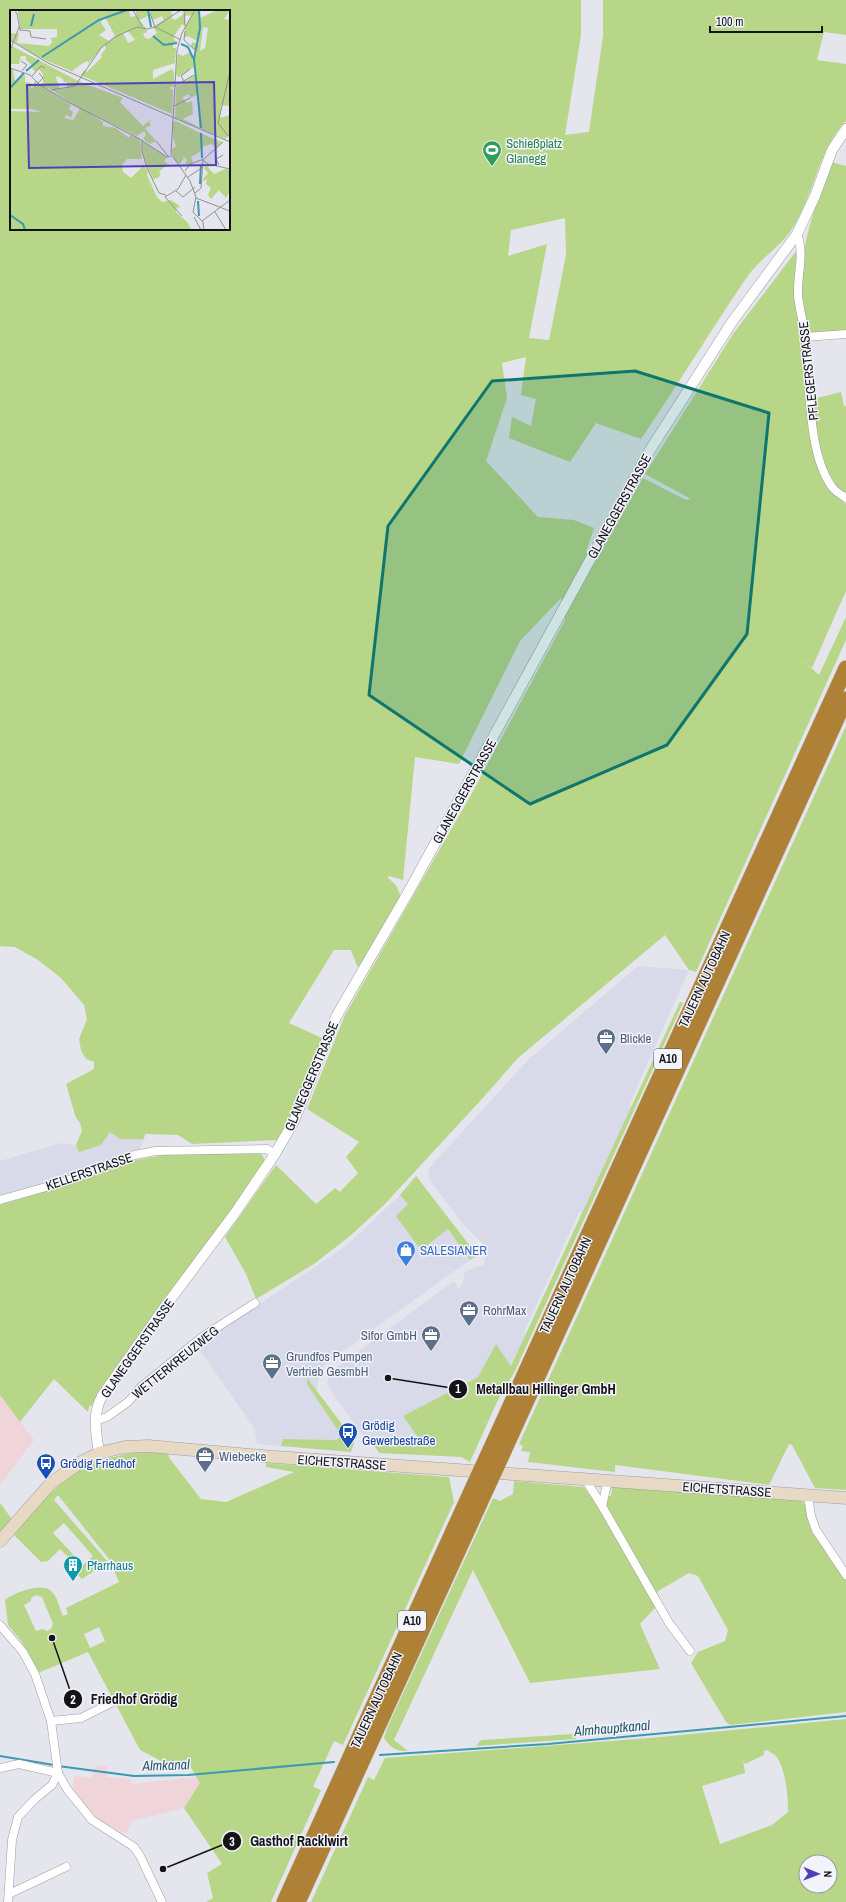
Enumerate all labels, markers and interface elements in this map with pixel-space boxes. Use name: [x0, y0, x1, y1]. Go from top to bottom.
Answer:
scale bar: [710, 8, 822, 34]
inset map: [10, 10, 230, 230]
text: 100 m: [716, 14, 743, 30]
place label: Schießplatz Glanegg: [506, 135, 562, 167]
sports icon: Schießplatz Glanegg: [481, 139, 503, 167]
street label: PFLEGERSTRASSE: [795, 321, 822, 421]
street label: GLANEGGERSTRASSE: [584, 451, 655, 562]
street label: GLANEGGERSTRASSE: [429, 736, 500, 847]
street label: TAUERN AUTOBAHN: [675, 928, 734, 1030]
street label: GLANEGGERSTRASSE: [281, 1019, 342, 1134]
office icon: Blickle: [595, 1027, 617, 1055]
place label: Blickle: [620, 1030, 651, 1047]
road number: A10: [654, 1049, 682, 1069]
street label: KELLERSTRASSE: [44, 1149, 135, 1194]
street label: TAUERN AUTOBAHN: [536, 1234, 595, 1336]
shop icon: SALESIANER: [395, 1239, 417, 1267]
place label: SALESIANER: [420, 1242, 487, 1259]
street label: GLANEGGERSTRASSE: [97, 1295, 178, 1401]
office icon: RohrMax: [458, 1299, 480, 1327]
place label: RohrMax: [483, 1302, 527, 1319]
street label: WETTERKREUZWEG: [129, 1322, 222, 1403]
office icon: Sifor GmbH: [420, 1324, 442, 1352]
place label: Sifor GmbH: [361, 1327, 417, 1344]
place label: Grundfos Pumpen Vertrieb GesmbH: [286, 1348, 373, 1380]
office icon: Grundfos Pumpen Vertrieb GesmbH: [261, 1352, 283, 1380]
callout: Metallbau Hillinger GmbH: [448, 1376, 623, 1402]
text: Metallbau Hillinger GmbH: [476, 1380, 616, 1398]
text: 1: [455, 1381, 461, 1397]
place label: Grödig Gewerbestraße: [362, 1417, 436, 1449]
bus stop icon: Grödig Gewerbestraße: [337, 1421, 359, 1449]
office icon: Wiebecke: [194, 1445, 216, 1473]
place label: Wiebecke: [219, 1448, 266, 1465]
street label: EICHETSTRASSE: [297, 1451, 387, 1474]
bus stop icon: Grödig Friedhof: [35, 1452, 57, 1480]
place label: Grödig Friedhof: [60, 1455, 135, 1472]
street label: EICHETSTRASSE: [682, 1478, 772, 1501]
building icon: Pfarrhaus: [62, 1554, 84, 1582]
place label: Pfarrhaus: [87, 1557, 133, 1574]
road number: A10: [398, 1611, 426, 1631]
street label: TAUERN AUTOBAHN: [347, 1649, 406, 1751]
callout: Friedhof Grödig: [63, 1686, 186, 1712]
text: Friedhof Grödig: [91, 1690, 177, 1708]
text: 2: [70, 1692, 76, 1708]
water label: Almhauptkanal: [572, 1716, 651, 1740]
water label: Almkanal: [141, 1755, 190, 1775]
callout: Gasthof Racklwirt: [222, 1828, 356, 1854]
text: Gasthof Racklwirt: [250, 1832, 348, 1850]
text: 3: [229, 1834, 235, 1850]
north arrow: [798, 1854, 838, 1894]
text: N: [821, 1871, 835, 1878]

